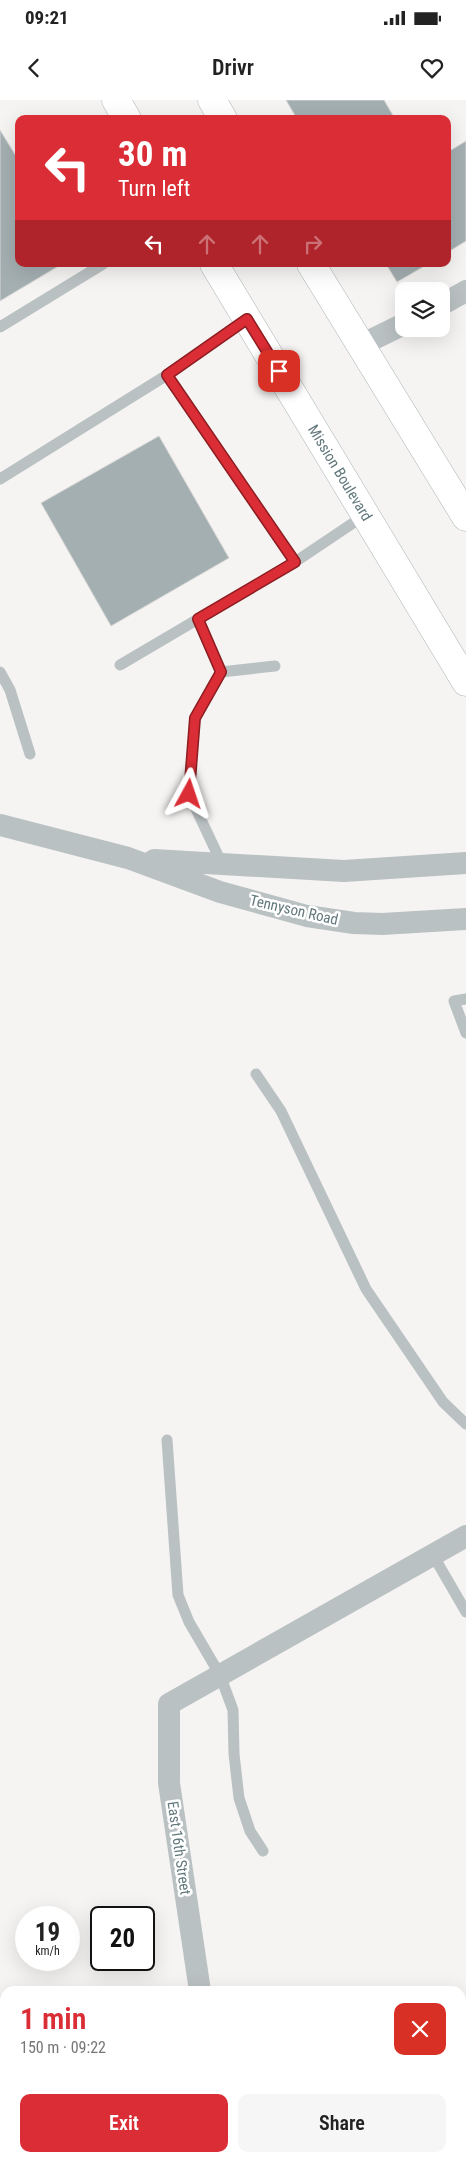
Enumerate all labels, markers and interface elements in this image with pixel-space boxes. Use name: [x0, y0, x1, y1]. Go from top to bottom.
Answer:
text: 09:21: [25, 6, 69, 29]
icon: back: [20, 54, 48, 82]
icon: heart: [418, 54, 446, 82]
text: Drivr: [212, 55, 254, 80]
text: 30 m: [118, 134, 187, 175]
icon: left: [35, 135, 100, 200]
text: Turn left: [118, 176, 190, 201]
icon: left: [140, 230, 168, 258]
icon: ahead: [193, 230, 221, 258]
icon: ahead: [246, 230, 274, 258]
icon: right: [299, 230, 327, 258]
map controls: [395, 282, 450, 337]
button: layers: [395, 282, 450, 337]
pin: [258, 350, 300, 392]
icon: arrive: [265, 357, 293, 385]
street label: Mission Boulevard: [304, 422, 376, 524]
position arrow: [162, 767, 214, 819]
street label: Tennyson Road: [248, 891, 340, 929]
street label: East 16th Street: [164, 1800, 194, 1896]
speed limit sign: 20: [90, 1906, 155, 1971]
text: 19: [35, 1918, 60, 1947]
text: km/h: [35, 1944, 60, 1958]
text: 1 min: [20, 2001, 86, 2036]
button: close: [394, 2003, 446, 2055]
text: 150 m · 09:22: [20, 2038, 106, 2057]
button: Exit: [20, 2094, 228, 2152]
button: Share: [238, 2094, 446, 2152]

